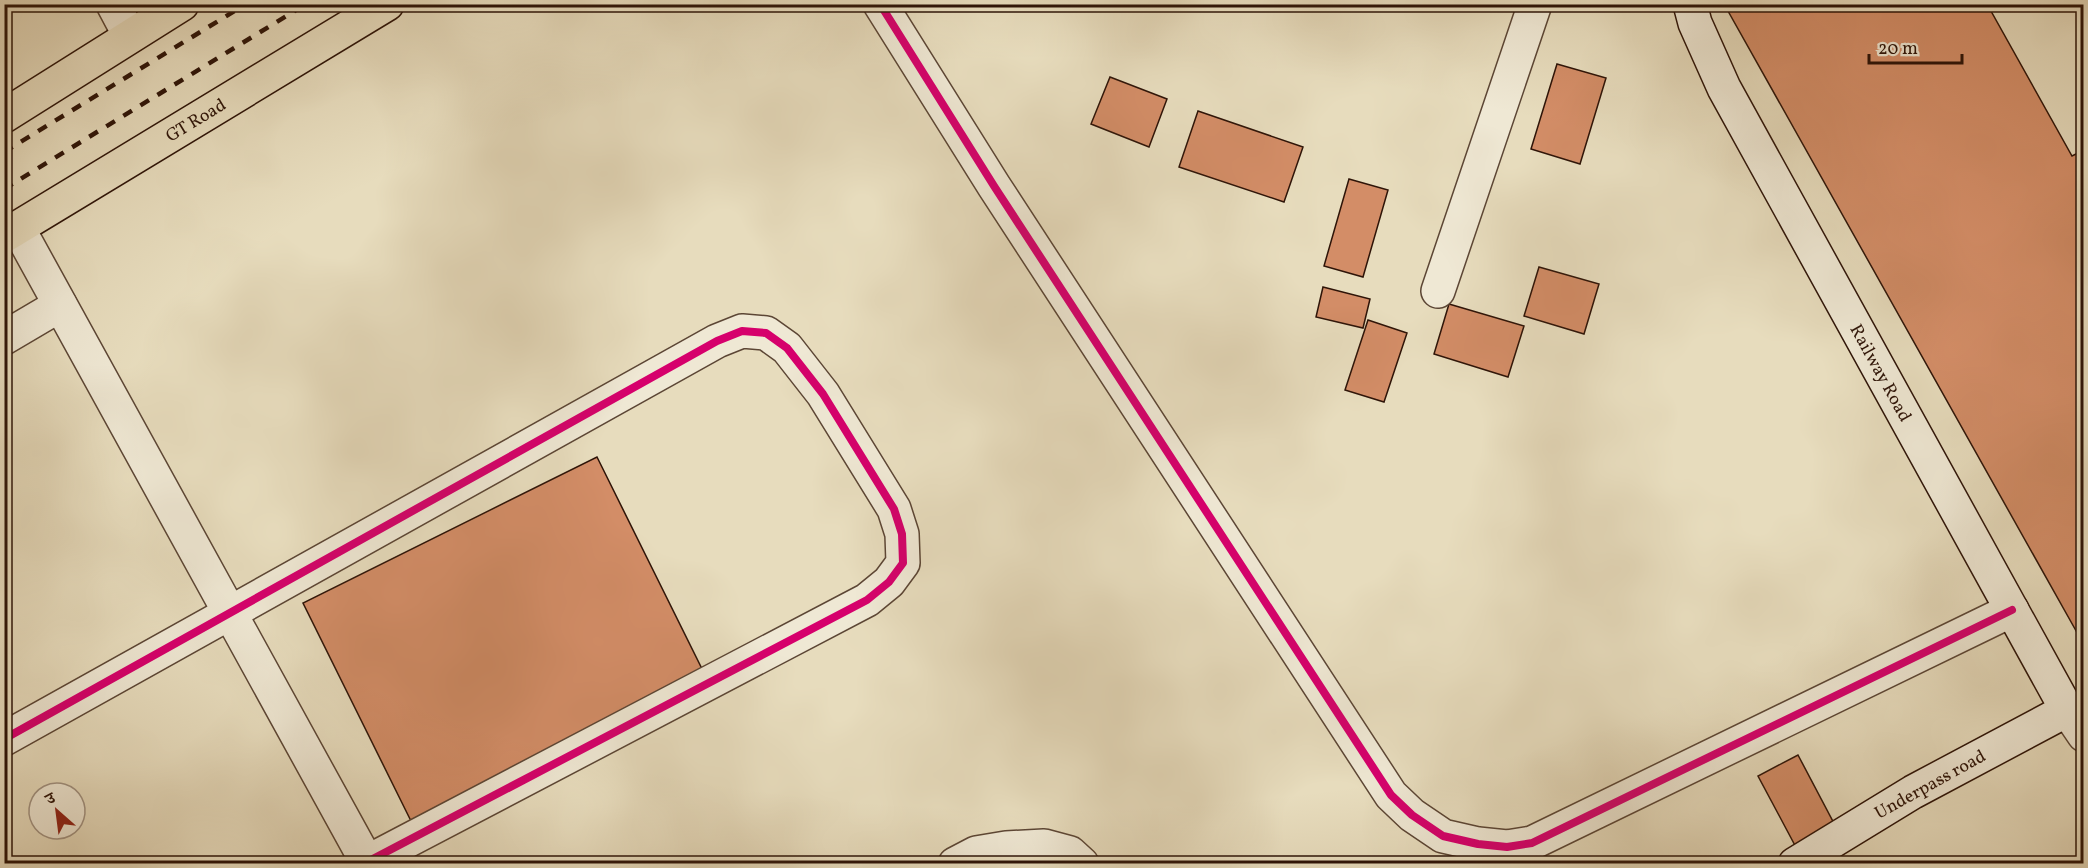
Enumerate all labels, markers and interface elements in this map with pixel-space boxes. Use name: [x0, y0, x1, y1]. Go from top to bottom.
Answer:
scale bar: [1869, 27, 1962, 65]
text: 20 m: [1878, 37, 1918, 62]
street label: GT Road: [161, 93, 231, 149]
street label: Railway Road: [1843, 320, 1917, 427]
street label: Underpass road: [1871, 744, 1991, 826]
north arrow: [27, 781, 87, 841]
text: उ: [41, 787, 61, 812]

